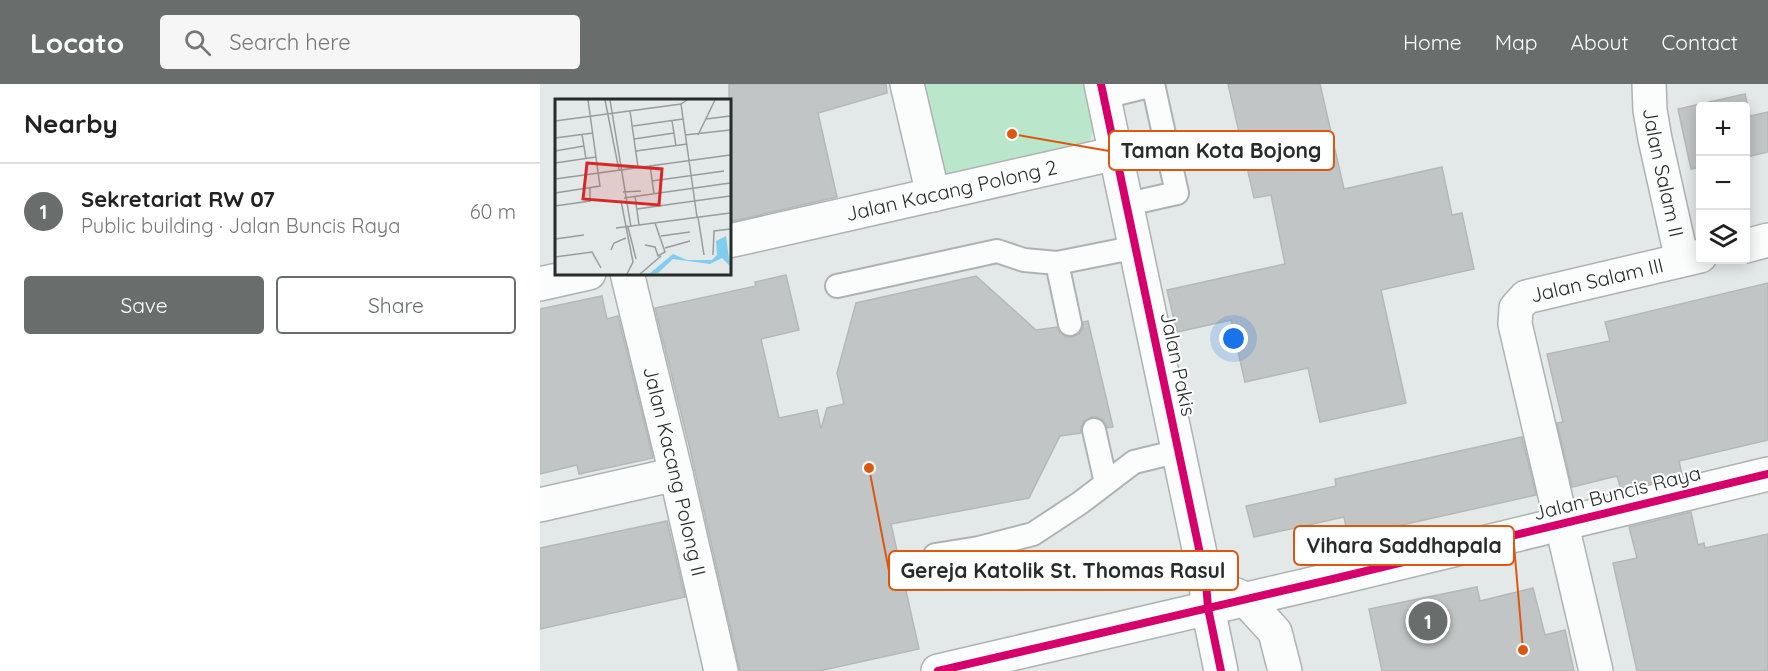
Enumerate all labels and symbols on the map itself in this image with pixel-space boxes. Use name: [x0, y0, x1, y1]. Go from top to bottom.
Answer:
inset map: [555, 99, 730, 274]
street label: Jalan Salam II: [1638, 106, 1689, 239]
callout: Taman Kota Bojong: [1109, 131, 1334, 170]
text: Taman Kota Bojong: [1121, 137, 1321, 163]
street label: Jalan Kacang Polong 2: [843, 154, 1059, 226]
street label: Jalan Salam III: [1528, 252, 1666, 308]
street label: Jalan Pakis: [1155, 310, 1202, 418]
your location: [1219, 324, 1248, 353]
street label: Jalan Kacang Polong II: [638, 364, 712, 579]
street label: Jalan Buncis Raya: [1530, 460, 1703, 525]
callout: Vihara Saddhapala: [1294, 526, 1514, 565]
text: Vihara Saddhapala: [1306, 532, 1502, 558]
callout: Gereja Katolik St. Thomas Rasul: [889, 551, 1238, 590]
text: Gereja Katolik St. Thomas Rasul: [900, 557, 1226, 583]
pin: 1: [1408, 598, 1448, 644]

